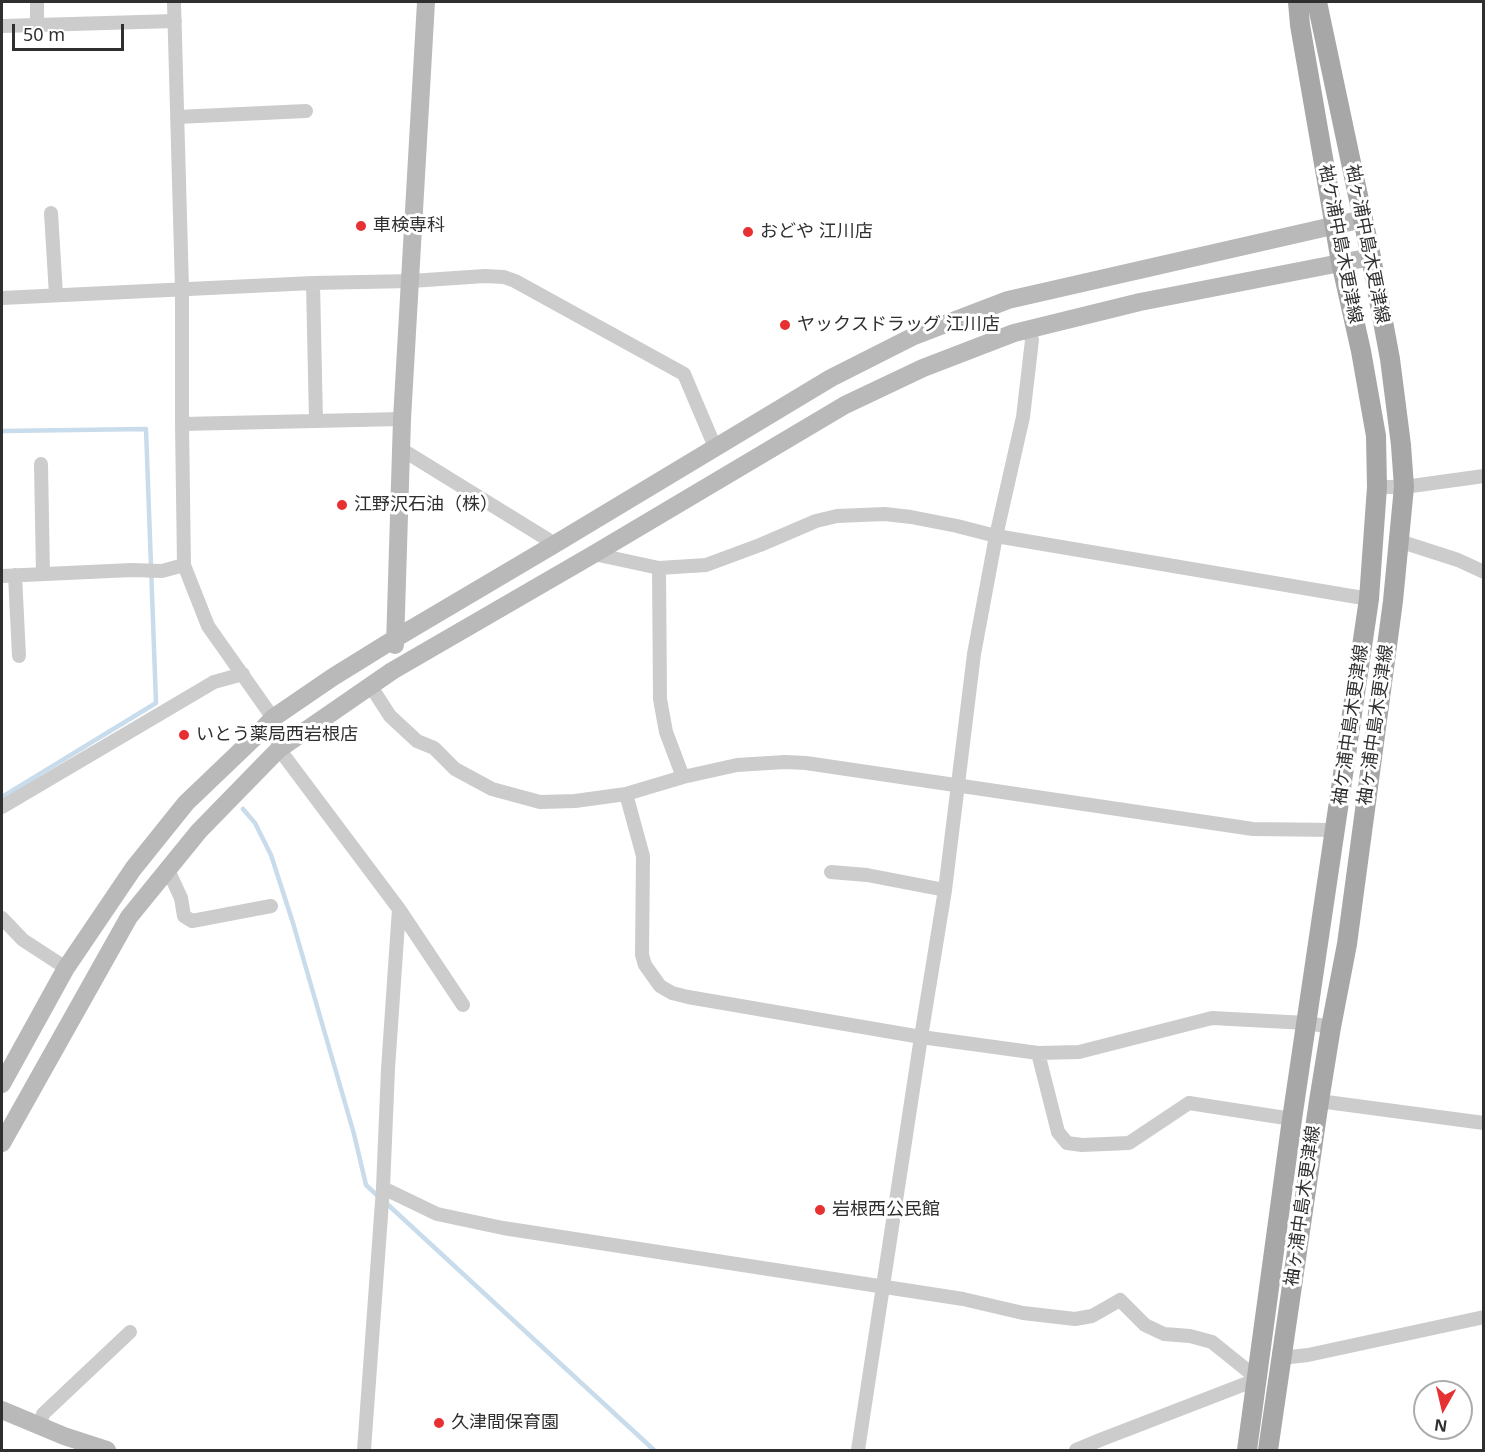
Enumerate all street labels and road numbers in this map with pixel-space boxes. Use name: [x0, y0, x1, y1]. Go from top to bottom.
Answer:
street label: 袖ケ浦中島木更津線: [1314, 162, 1366, 326]
street label: 袖ヶ浦中島木更津線: [1341, 162, 1393, 326]
street label: 袖ケ浦中島木更津線: [1329, 643, 1373, 807]
street label: 袖ヶ浦中島木更津線: [1354, 643, 1398, 807]
street label: 袖ヶ浦中島木更津線: [1281, 1124, 1325, 1288]

